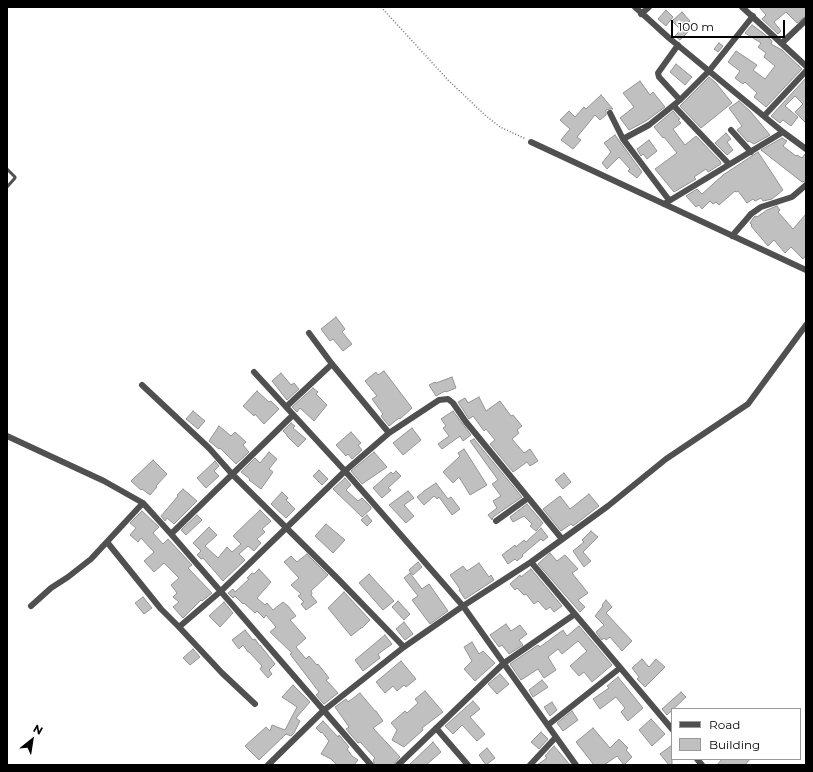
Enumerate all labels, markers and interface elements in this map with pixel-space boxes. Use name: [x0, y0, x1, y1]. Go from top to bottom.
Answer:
scale bar: [673, 12, 787, 38]
text: 100 m: [678, 19, 714, 34]
legend: [671, 708, 801, 760]
text: Road: [709, 717, 740, 732]
north arrow: [12, 720, 52, 760]
text: N: [31, 721, 45, 738]
text: Building: [709, 737, 760, 752]

